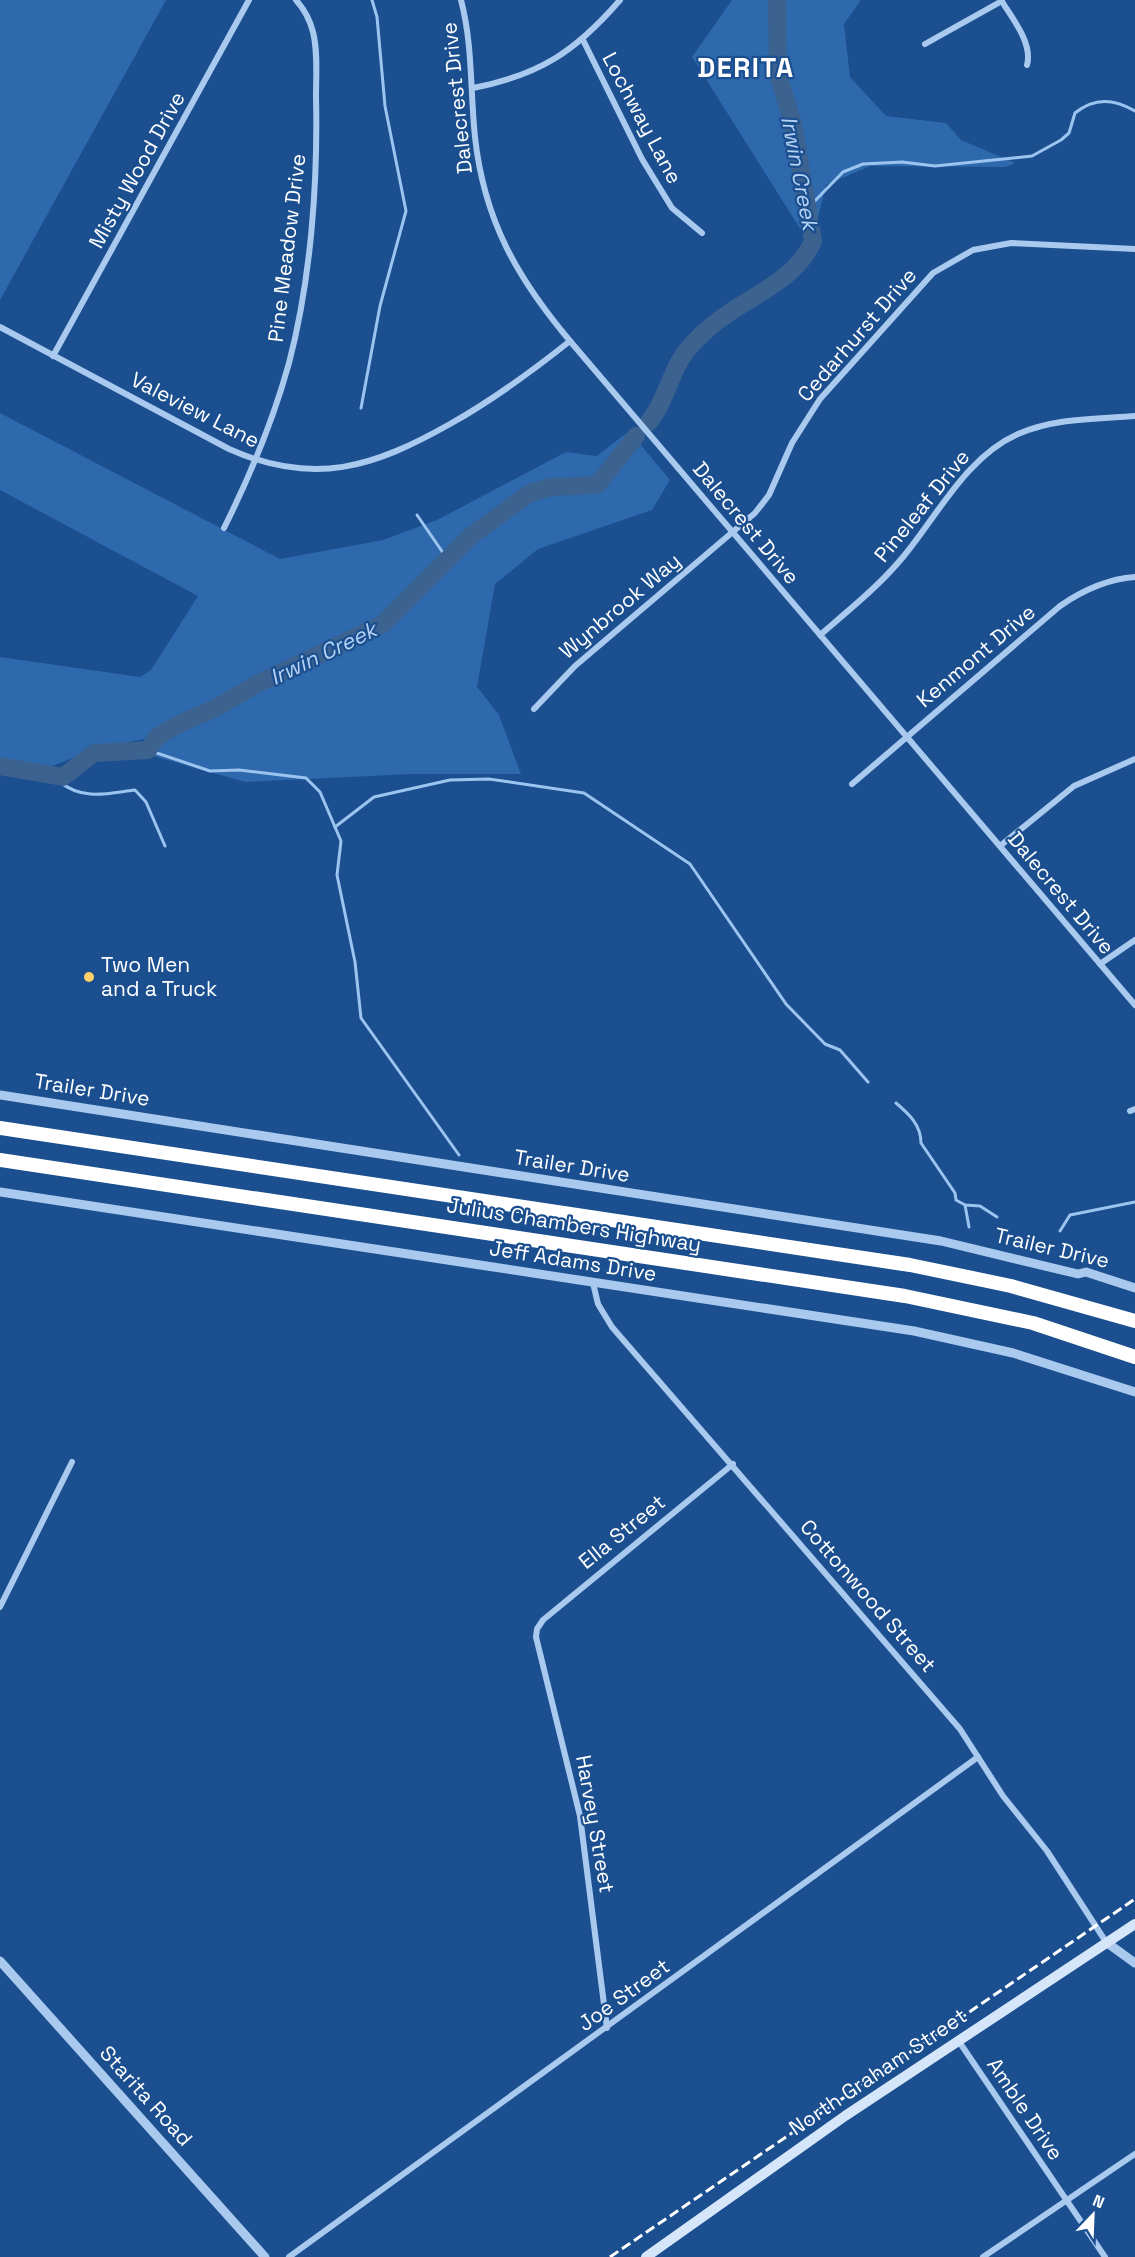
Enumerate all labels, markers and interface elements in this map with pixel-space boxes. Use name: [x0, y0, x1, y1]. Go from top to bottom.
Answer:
street label: Dalecrest Drive: [435, 21, 478, 175]
street label: Lochway Lane: [596, 47, 688, 188]
district label: DERITA: [697, 50, 795, 85]
street label: Misty Wood Drive: [82, 87, 191, 253]
water label: Irwin Creek: [775, 114, 825, 235]
street label: Pine Meadow Drive: [262, 152, 311, 344]
street label: Cedarhurst Drive: [791, 262, 922, 407]
street label: Valeview Lane: [126, 365, 264, 454]
street label: Pineleaf Drive: [868, 444, 975, 567]
street label: Dalecrest Drive: [687, 456, 806, 590]
street label: Wynbrook Way: [553, 547, 686, 664]
street label: Kenmont Drive: [911, 598, 1041, 713]
water label: Irwin Creek: [265, 614, 383, 691]
street label: Dalecrest Drive: [1002, 826, 1121, 960]
place label: Two Men and a Truck: [101, 951, 217, 1002]
marker: Two Men and a Truck: [82, 970, 96, 984]
street label: Trailer Drive: [32, 1067, 152, 1112]
street label: Trailer Drive: [512, 1143, 632, 1188]
street label: Julius Chambers Highway: [445, 1191, 703, 1258]
street label: Trailer Drive: [992, 1221, 1112, 1274]
street label: Jeff Adams Drive: [488, 1234, 659, 1287]
street label: Ella Street: [573, 1488, 671, 1575]
street label: Cottonwood Street: [794, 1513, 942, 1678]
street label: Harvey Street: [570, 1753, 621, 1895]
street label: Joe Street: [573, 1952, 675, 2037]
street label: North Graham Street: [784, 2002, 972, 2141]
street label: Starita Road: [94, 2040, 199, 2152]
street label: Amble Drive: [981, 2052, 1070, 2165]
north arrow: [1063, 2185, 1123, 2245]
text: N: [1090, 2190, 1108, 2213]

